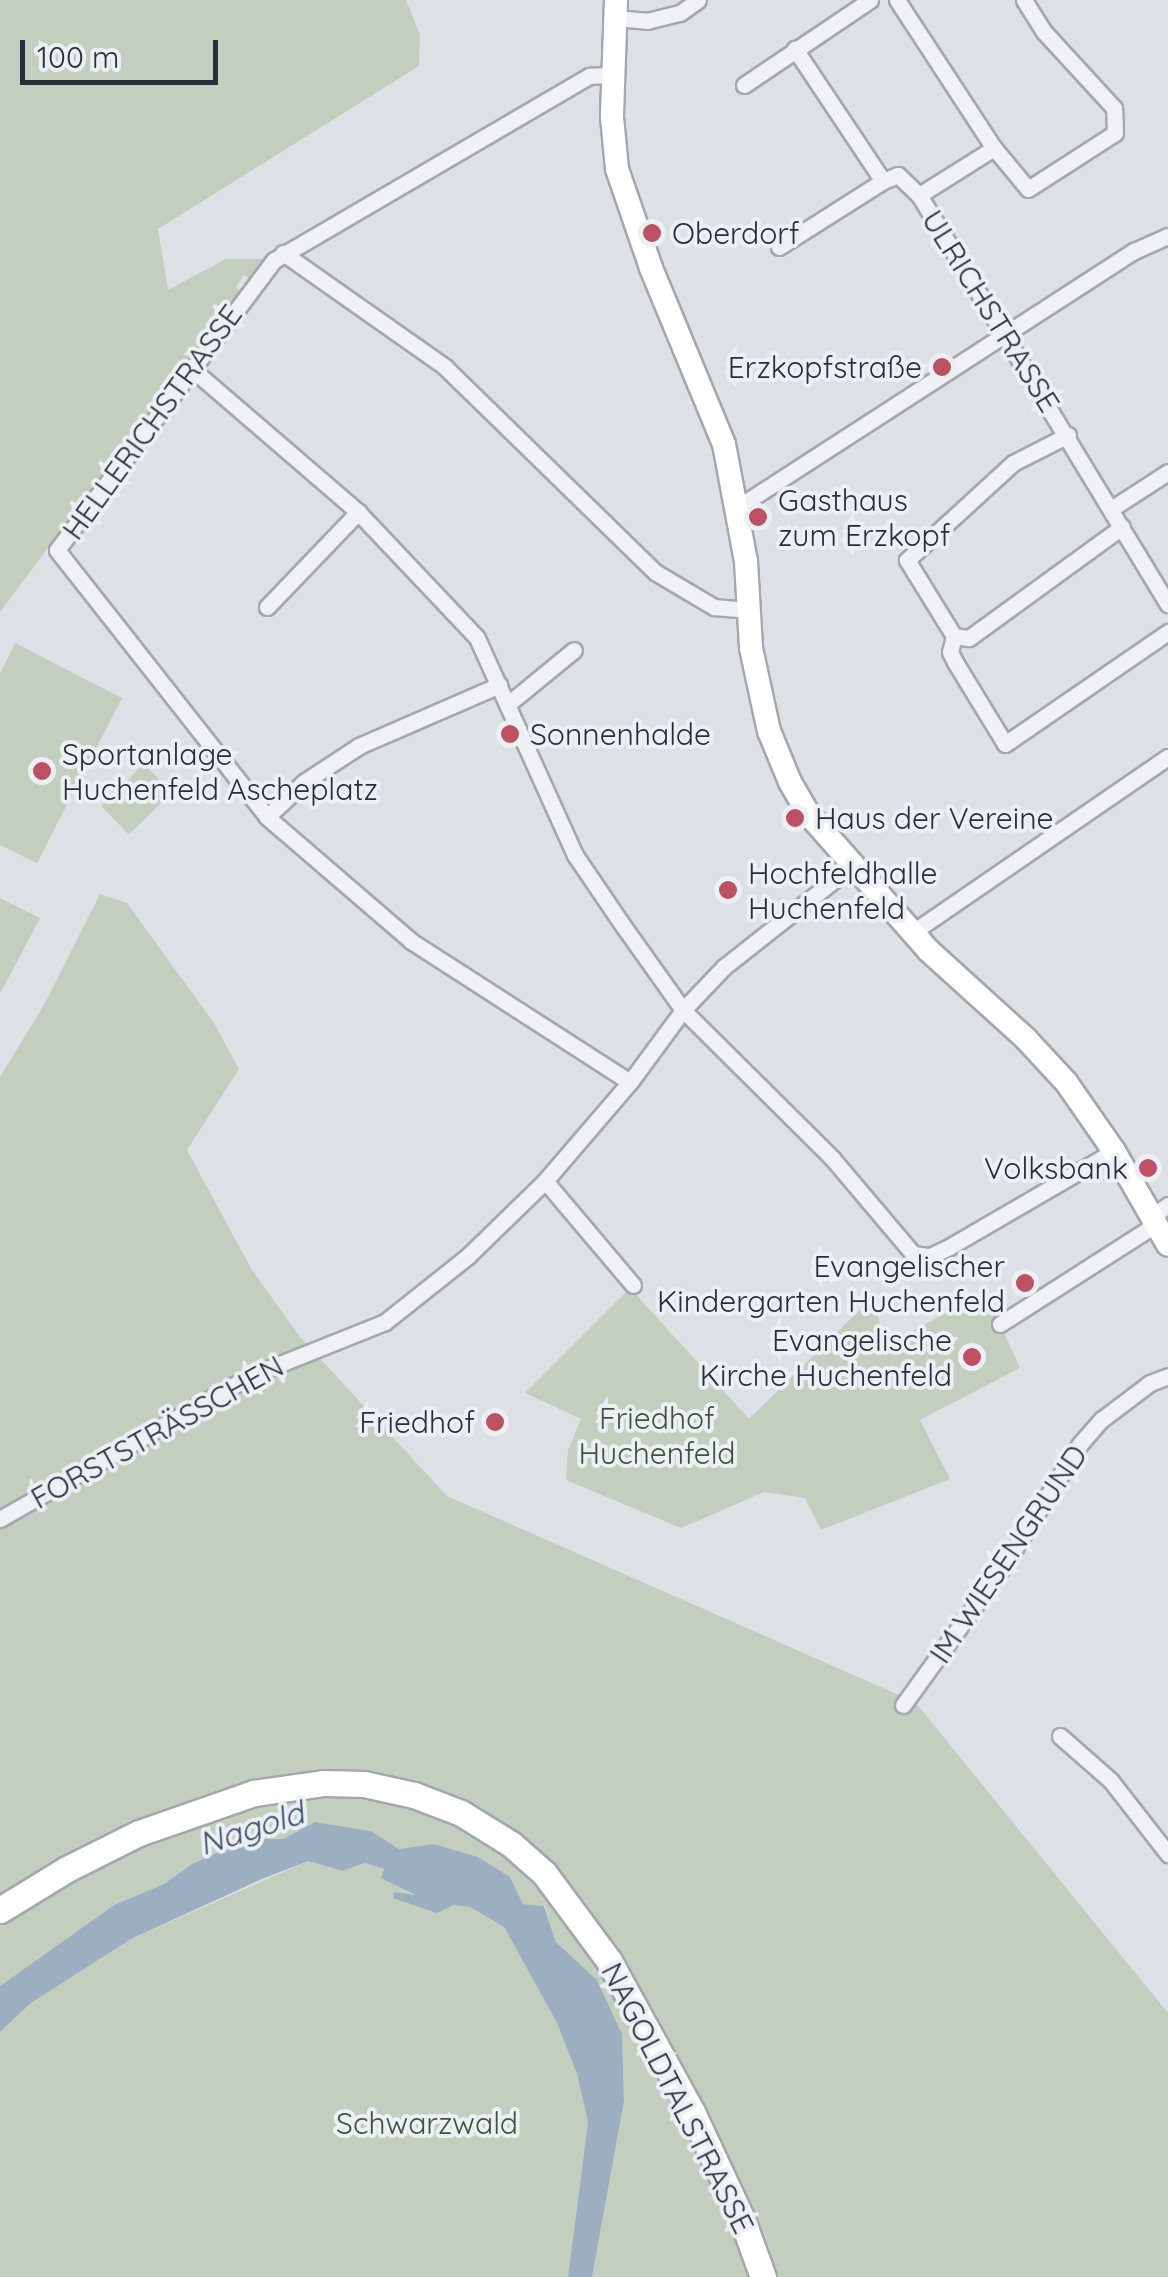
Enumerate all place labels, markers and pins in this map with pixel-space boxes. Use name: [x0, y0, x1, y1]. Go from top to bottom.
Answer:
place label: Oberdorf: [672, 215, 800, 251]
marker: Oberdorf: [641, 222, 663, 244]
place label: Erzkopfstraße: [728, 349, 922, 385]
marker: Erzkopfstraße: [931, 356, 953, 378]
place label: Gasthaus zum Erzkopf: [778, 482, 950, 552]
marker: Gasthaus zum Erzkopf: [747, 506, 769, 528]
place label: Sonnenhalde: [530, 716, 711, 752]
marker: Sonnenhalde: [499, 723, 521, 745]
place label: Sportanlage Huchenfeld Ascheplatz: [62, 736, 378, 806]
marker: Sportanlage Huchenfeld Ascheplatz: [31, 760, 53, 782]
place label: Haus der Vereine: [815, 800, 1053, 836]
marker: Haus der Vereine: [784, 807, 806, 829]
place label: Hochfeldhalle Huchenfeld: [748, 855, 937, 926]
marker: Hochfeldhalle Huchenfeld: [717, 879, 739, 901]
place label: Volksbank: [984, 1150, 1128, 1186]
marker: Volksbank: [1137, 1157, 1159, 1179]
place label: Evangelischer Kindergarten Huchenfeld: [657, 1248, 1005, 1318]
marker: Evangelischer Kindergarten Huchenfeld: [1014, 1272, 1036, 1294]
place label: Evangelische Kirche Huchenfeld: [700, 1322, 952, 1392]
marker: Evangelische Kirche Huchenfeld: [961, 1346, 983, 1368]
place label: Friedhof: [359, 1404, 475, 1440]
marker: Friedhof: [484, 1411, 506, 1433]

